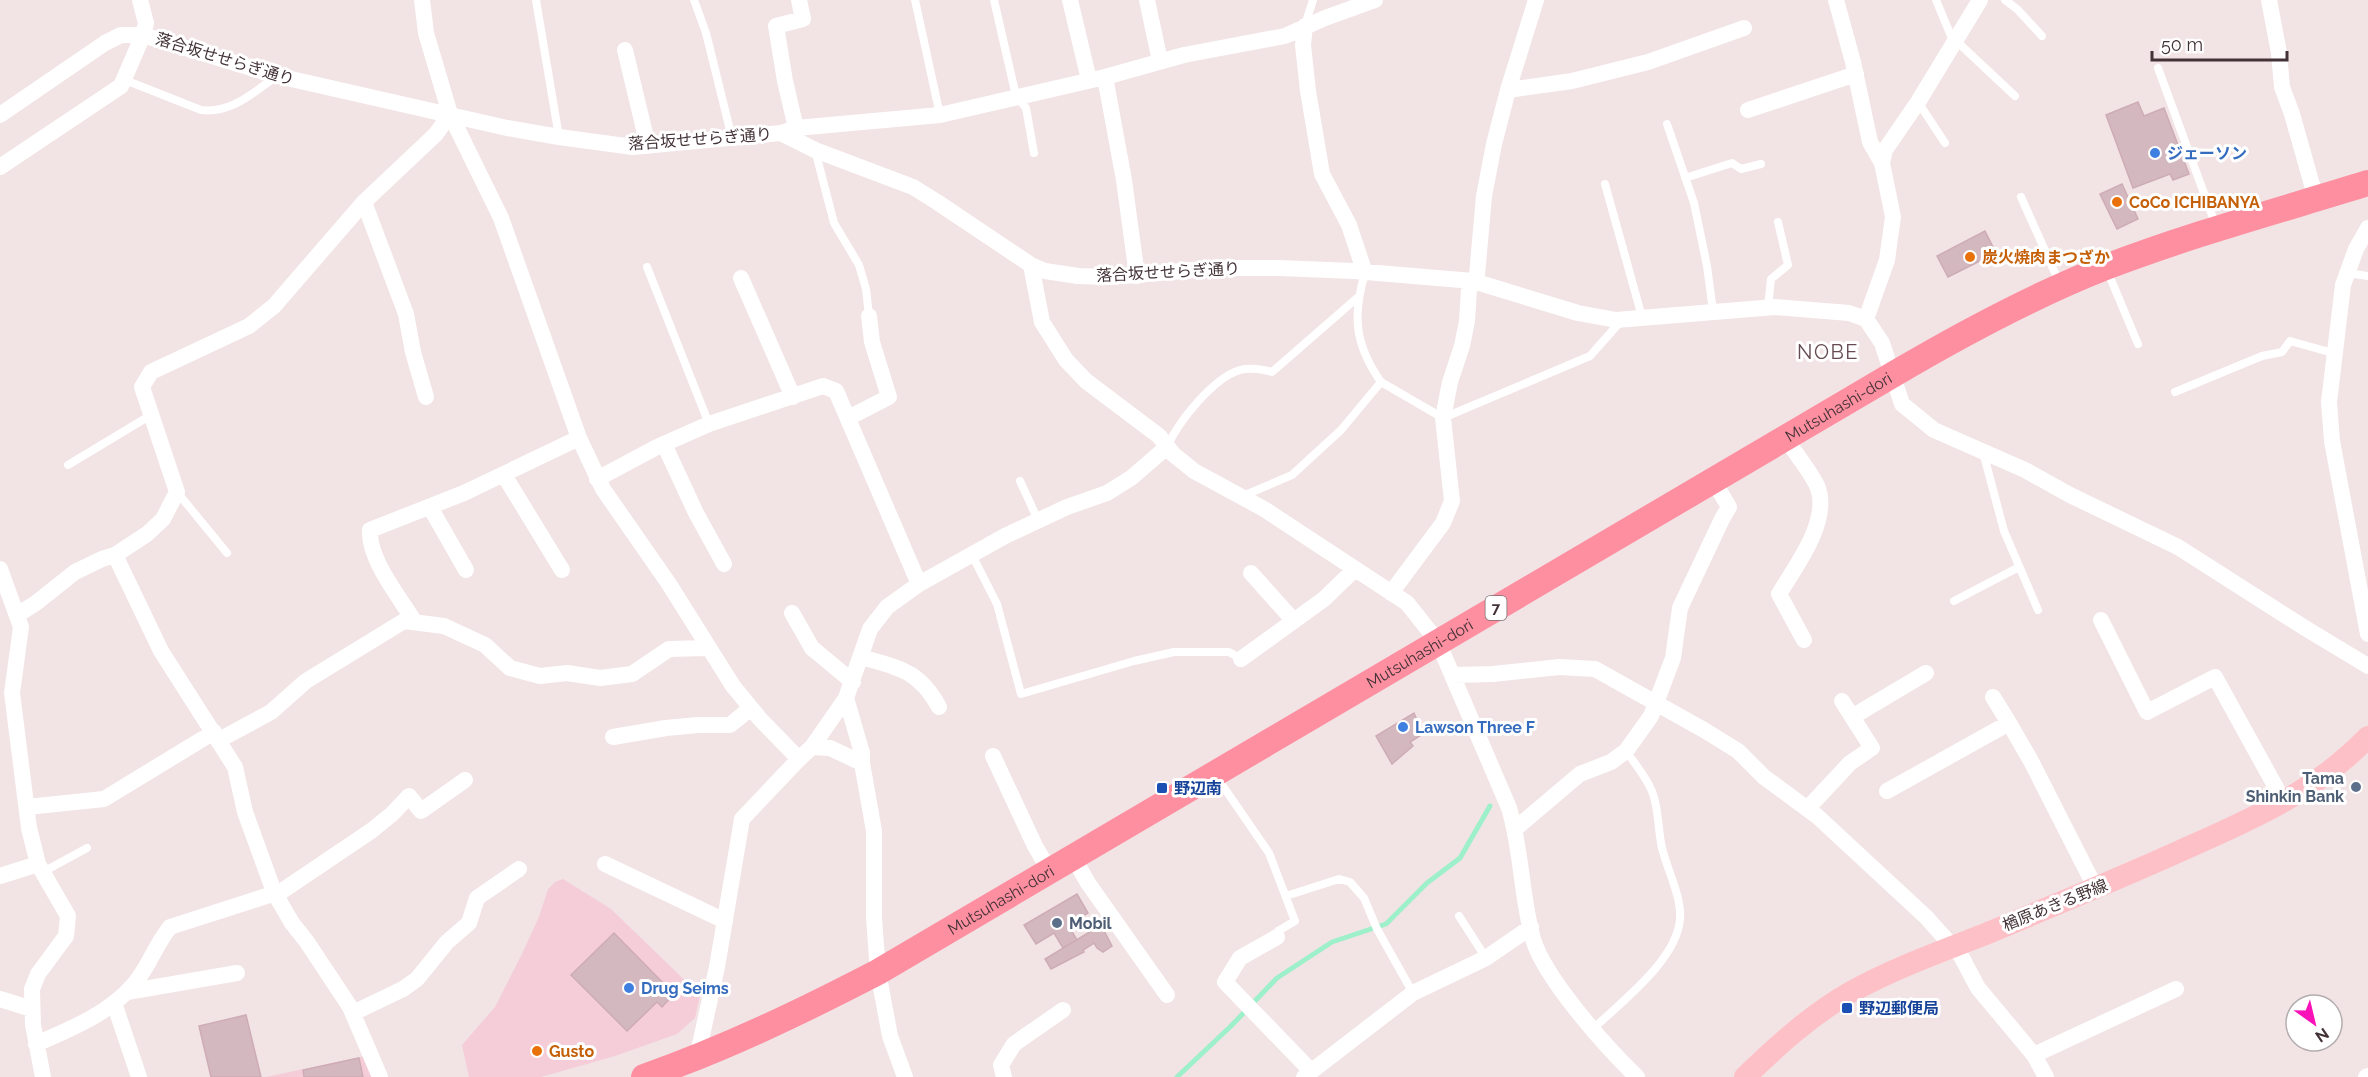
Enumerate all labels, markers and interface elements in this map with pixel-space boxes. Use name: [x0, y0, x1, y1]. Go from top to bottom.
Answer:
scale bar: [2152, 24, 2287, 62]
street label: 落合坂せせらぎ通り: [153, 29, 297, 89]
text: 50 m: [2161, 34, 2203, 55]
street label: 落合坂せせらぎ通り: [628, 125, 772, 153]
place label: ジェーソン: [2167, 144, 2247, 163]
marker: ジェーソン: [2148, 146, 2162, 160]
place label: CoCo ICHIBANYA: [2129, 193, 2260, 212]
marker: CoCo ICHIBANYA: [2110, 195, 2124, 209]
place label: 炭火焼肉まつざか: [1982, 248, 2110, 267]
marker: 炭火焼肉まつざか: [1963, 250, 1977, 264]
street label: 落合坂せせらぎ通り: [1096, 259, 1240, 285]
district label: NOBE: [1797, 340, 1859, 364]
street label: Mutsuhashi-dori: [1782, 368, 1895, 445]
road number: 7: [1486, 596, 1506, 620]
street label: Mutsuhashi-dori: [1363, 615, 1476, 692]
place label: Lawson Three F: [1415, 718, 1535, 737]
marker: Lawson Three F: [1396, 720, 1410, 734]
place label: Tama Shinkin Bank: [2246, 769, 2344, 806]
place label: 野辺南: [1174, 779, 1222, 798]
marker: Tama Shinkin Bank: [2349, 780, 2363, 794]
marker: 野辺南: [1155, 781, 1169, 795]
street label: Mutsuhashi-dori: [944, 861, 1057, 938]
street label: 楢原あきる野線: [2000, 875, 2110, 935]
place label: Mobil: [1069, 914, 1113, 933]
marker: Mobil: [1050, 916, 1064, 930]
place label: Drug Seims: [641, 979, 729, 998]
marker: Drug Seims: [622, 981, 636, 995]
north arrow: [2284, 993, 2344, 1053]
place label: 野辺郵便局: [1859, 999, 1939, 1018]
marker: 野辺郵便局: [1840, 1001, 1854, 1015]
text: N: [2312, 1024, 2332, 1046]
place label: Gusto: [549, 1042, 594, 1061]
marker: Gusto: [530, 1044, 544, 1058]

